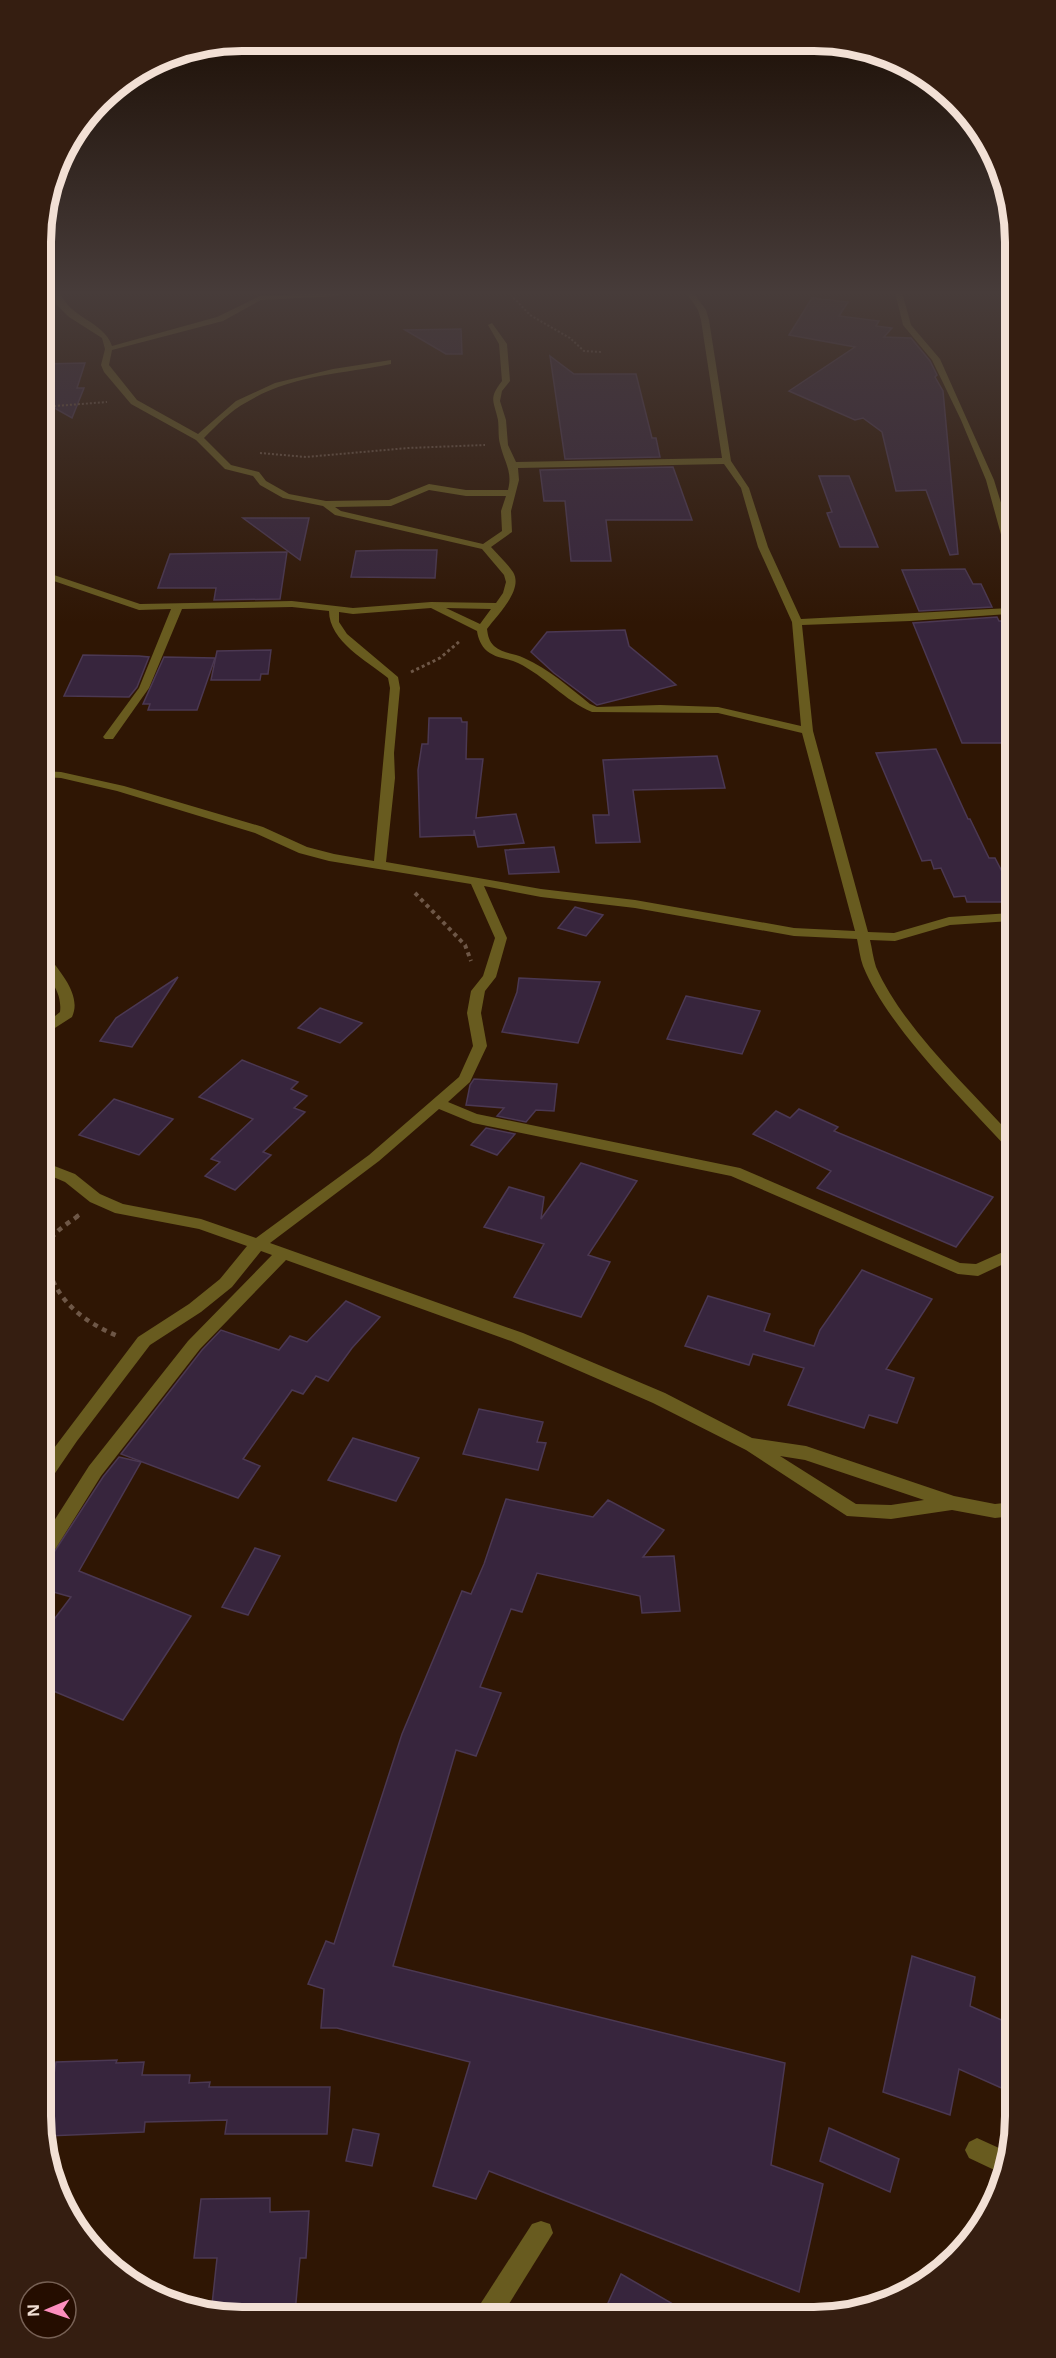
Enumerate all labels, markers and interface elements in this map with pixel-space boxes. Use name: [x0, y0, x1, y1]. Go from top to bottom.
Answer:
north arrow: [18, 2280, 78, 2340]
text: N: [22, 2304, 44, 2317]

